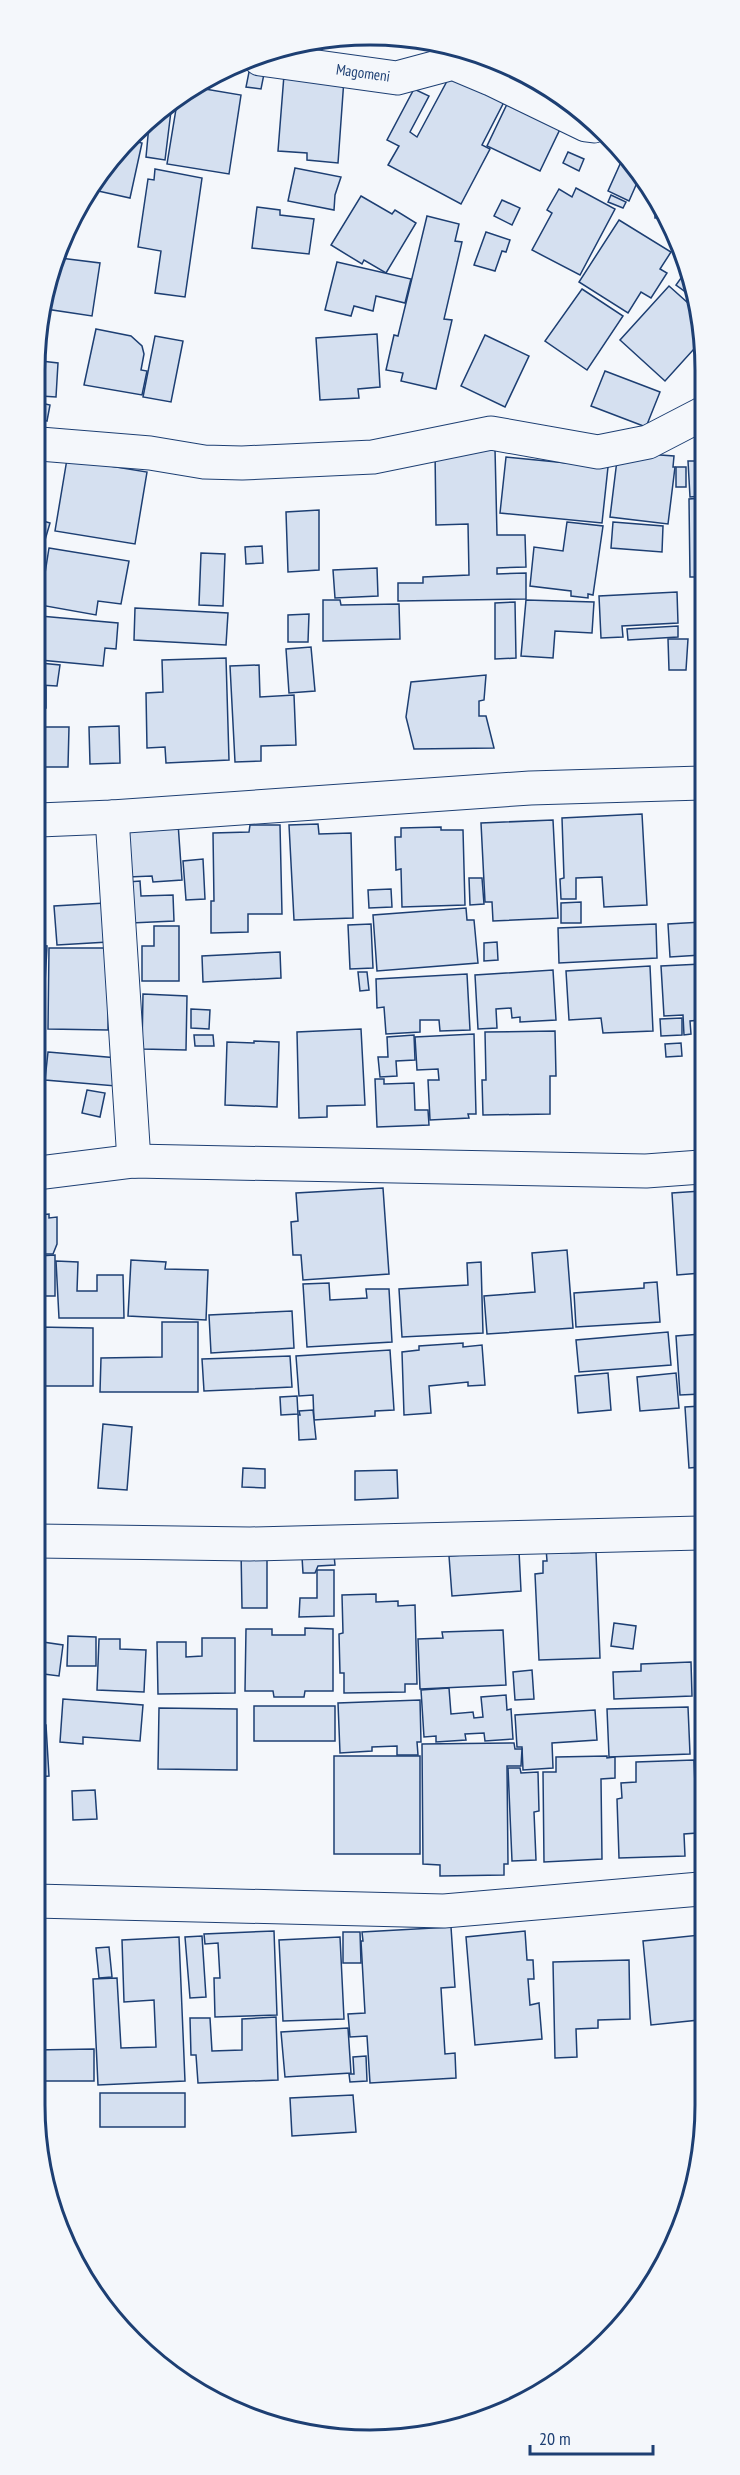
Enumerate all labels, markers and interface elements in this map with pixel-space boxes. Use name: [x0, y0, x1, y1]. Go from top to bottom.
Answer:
street label: Magomeni: [335, 59, 391, 86]
scale bar: [530, 2418, 653, 2456]
text: 20 m: [539, 2427, 571, 2450]

